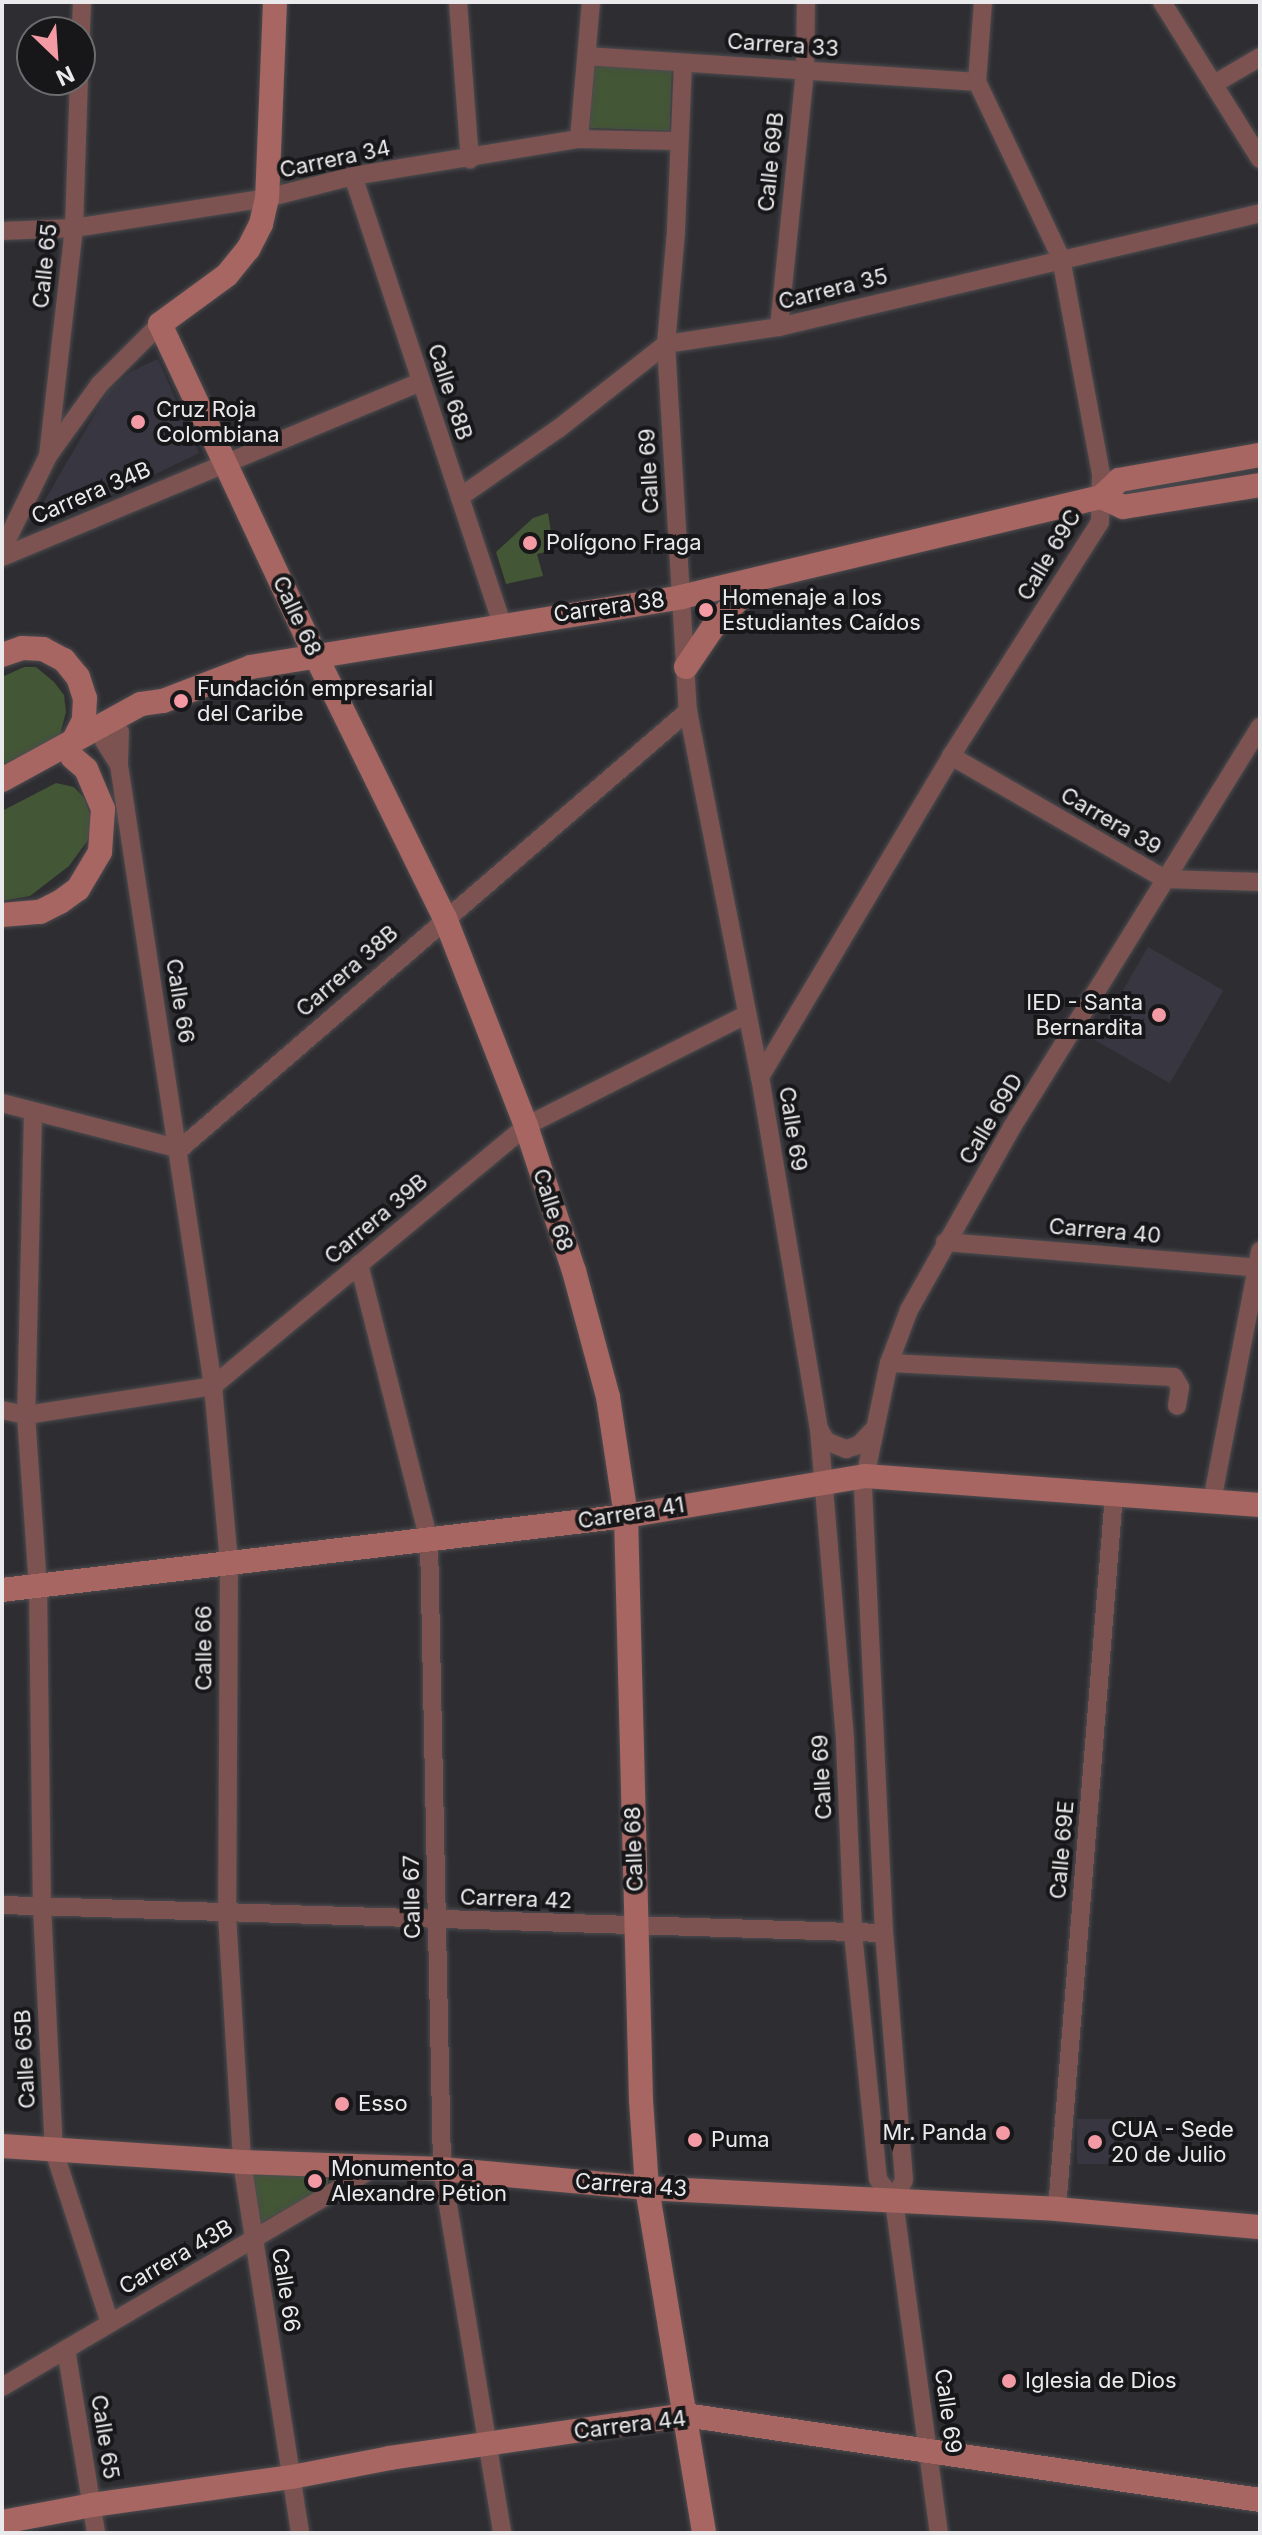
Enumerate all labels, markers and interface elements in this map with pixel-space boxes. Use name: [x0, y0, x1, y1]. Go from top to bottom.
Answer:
north arrow: [16, 16, 96, 96]
street label: Carrera 33: [726, 28, 840, 62]
text: N: [52, 61, 78, 91]
street label: Calle 69B: [753, 111, 789, 213]
street label: Carrera 34: [277, 134, 393, 184]
street label: Calle 65: [27, 222, 63, 310]
street label: Carrera 35: [776, 263, 890, 315]
street label: Calle 68B: [422, 340, 478, 444]
place label: Cruz Roja Colombiana: [156, 396, 280, 448]
marker: Cruz Roja Colombiana: [127, 411, 149, 433]
street label: Calle 69: [634, 428, 664, 514]
street label: Carrera 34B: [27, 456, 155, 530]
street label: Calle 69C: [1012, 505, 1086, 605]
place label: Polígono Fraga: [546, 530, 702, 556]
marker: Polígono Fraga: [521, 534, 539, 552]
street label: Calle 68: [267, 572, 327, 660]
place label: Homenaje a los Estudiantes Caídos: [722, 584, 921, 636]
street label: Carrera 38: [552, 586, 666, 628]
marker: Homenaje a los Estudiantes Caídos: [697, 601, 715, 619]
place label: Fundación empresarial del Caribe: [197, 675, 433, 726]
marker: Fundación empresarial del Caribe: [172, 692, 190, 710]
street label: Carrera 39: [1056, 782, 1166, 860]
street label: Carrera 38B: [291, 920, 403, 1022]
street label: Calle 66: [160, 957, 200, 1045]
place label: IED - Santa Bernardita: [1026, 989, 1143, 1040]
marker: IED - Santa Bernardita: [1150, 1006, 1168, 1024]
street label: Calle 69D: [954, 1069, 1028, 1169]
street label: Calle 69: [773, 1085, 813, 1173]
street label: Calle 68: [527, 1165, 579, 1255]
street label: Carrera 39B: [319, 1168, 433, 1270]
street label: Carrera 40: [1048, 1213, 1162, 1249]
street label: Carrera 41: [576, 1492, 686, 1534]
street label: Calle 66: [191, 1605, 217, 1691]
street label: Calle 69: [807, 1734, 837, 1820]
street label: Calle 69E: [1045, 1800, 1079, 1900]
street label: Calle 68: [619, 1806, 649, 1892]
street label: Calle 67: [398, 1855, 426, 1939]
street label: Carrera 42: [459, 1884, 573, 1914]
street label: Calle 65B: [9, 2009, 41, 2109]
place label: Esso: [358, 2091, 408, 2117]
marker: Esso: [333, 2095, 351, 2113]
place label: CUA - Sede 20 de Julio: [1111, 2116, 1234, 2168]
place label: Mr. Panda: [882, 2120, 987, 2146]
marker: Mr. Panda: [994, 2124, 1012, 2142]
place label: Puma: [711, 2127, 770, 2153]
marker: Puma: [686, 2131, 704, 2149]
marker: CUA - Sede 20 de Julio: [1086, 2133, 1104, 2151]
place label: Monumento a Alexandre Pétion: [331, 2155, 507, 2206]
street label: Carrera 43: [574, 2168, 688, 2202]
marker: Monumento a Alexandre Pétion: [306, 2172, 324, 2190]
street label: Carrera 43B: [114, 2214, 238, 2300]
street label: Calle 66: [266, 2246, 306, 2334]
street label: Calle 69: [929, 2367, 967, 2455]
place label: Iglesia de Dios: [1025, 2368, 1177, 2394]
marker: Iglesia de Dios: [1000, 2372, 1018, 2390]
street label: Calle 65: [85, 2393, 125, 2481]
street label: Carrera 44: [572, 2405, 688, 2445]

